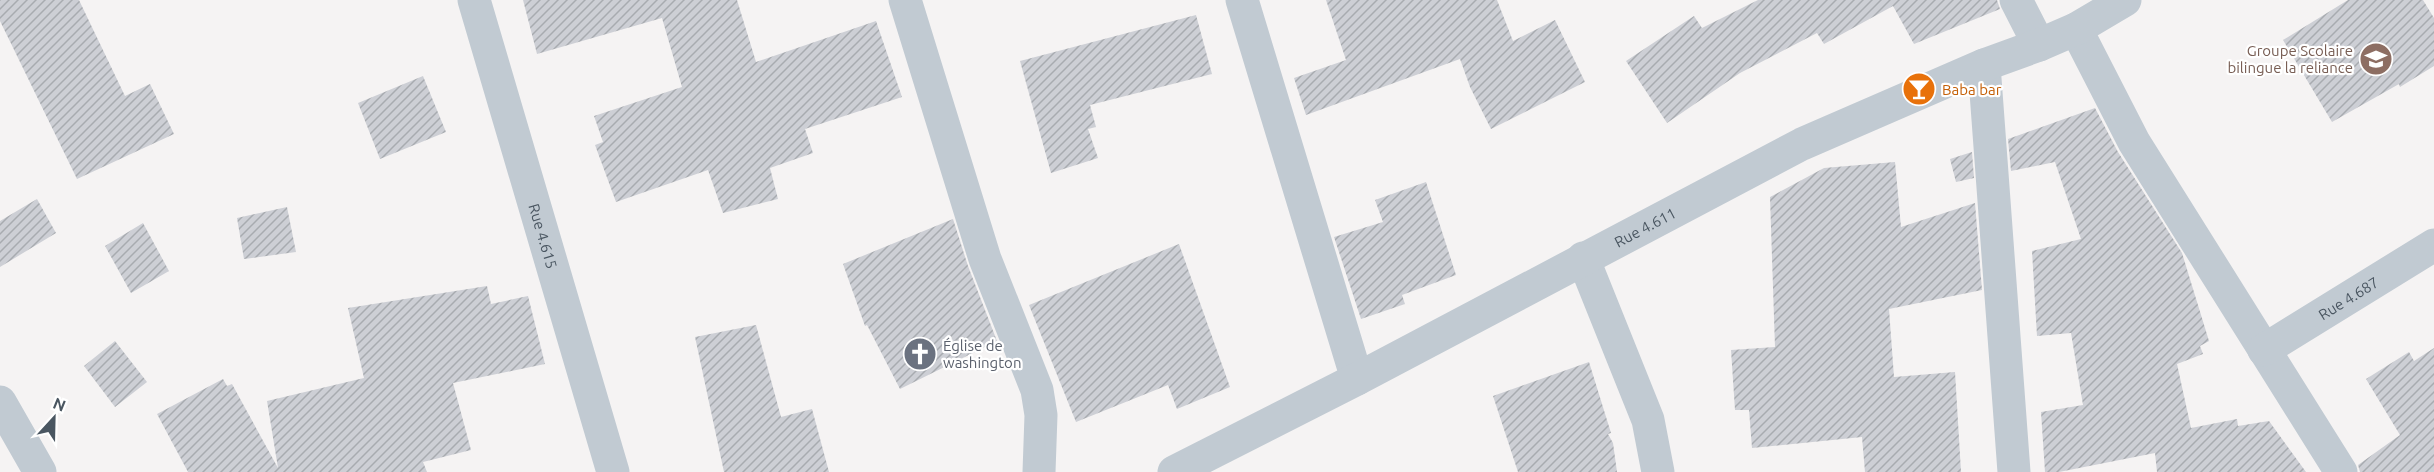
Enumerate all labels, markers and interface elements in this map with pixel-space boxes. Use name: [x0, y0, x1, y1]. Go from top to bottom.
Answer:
school or university icon: Groupe Scolaire bilingue la reliance: [2358, 41, 2394, 77]
place label: Groupe Scolaire bilingue la reliance: [2227, 42, 2353, 76]
bar icon: Baba bar: [1901, 71, 1937, 107]
place label: Baba bar: [1942, 81, 2002, 98]
street label: Rue 4.615: [526, 201, 561, 271]
street label: Rue 4.611: [1611, 204, 1679, 250]
street label: Rue 4.687: [2315, 273, 2381, 323]
church icon: Église de washington: [902, 336, 938, 372]
place label: Église de washington: [943, 337, 1021, 371]
north arrow: [24, 388, 84, 448]
text: N: [51, 394, 69, 415]

